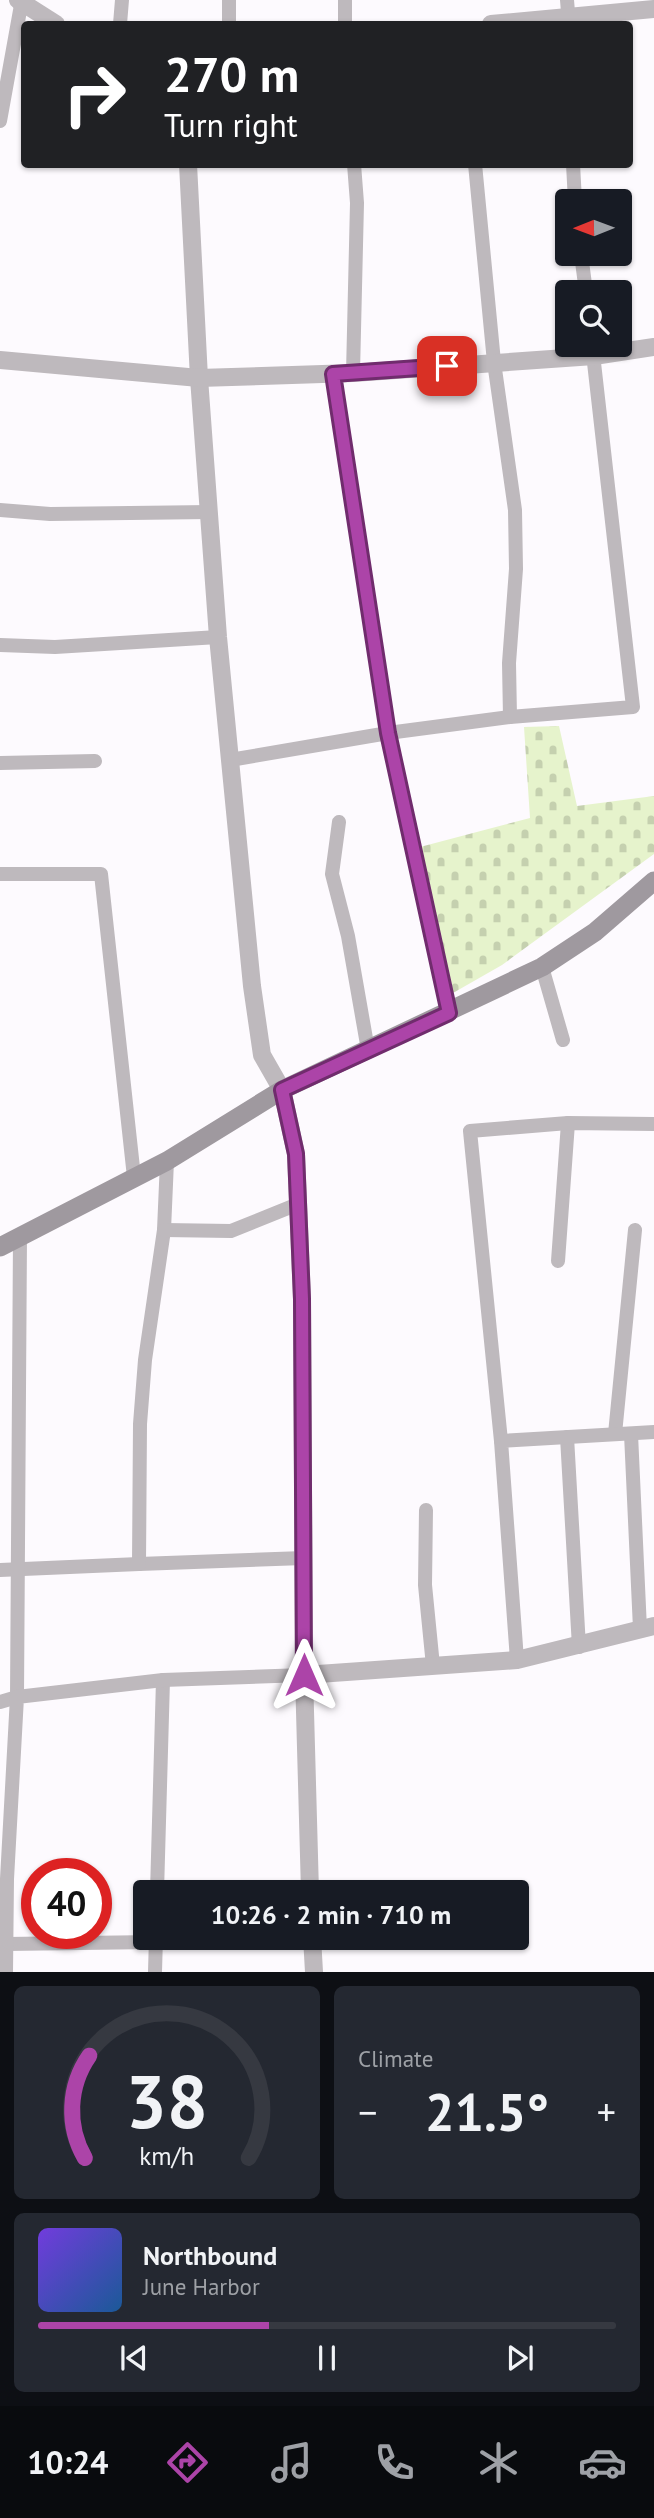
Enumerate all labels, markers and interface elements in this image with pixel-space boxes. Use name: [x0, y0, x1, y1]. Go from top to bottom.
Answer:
text: 270 m: [164, 42, 299, 106]
icon: right: [49, 49, 140, 140]
text: Turn right: [164, 104, 298, 146]
north arrow: [555, 189, 632, 266]
map controls: [555, 189, 632, 357]
button: search: [555, 280, 632, 357]
pin: [417, 336, 477, 396]
icon: arrive: [428, 347, 466, 385]
position arrow: [267, 1638, 341, 1712]
speed limit sign: 40: [21, 1858, 112, 1949]
text: 10:26 · 2 min · 710 m: [211, 1898, 451, 1931]
text: Climate: [358, 2044, 433, 2073]
text: 38: [126, 2055, 208, 2149]
text: 21.5°: [425, 2078, 549, 2145]
text: −: [358, 2087, 377, 2136]
text: +: [597, 2087, 616, 2136]
text: km/h: [140, 2140, 194, 2172]
text: Northbound: [143, 2239, 277, 2272]
text: June Harbor: [143, 2272, 260, 2301]
icon: previous: [115, 2339, 153, 2377]
icon: pause: [308, 2339, 346, 2377]
icon: next: [501, 2339, 539, 2377]
icon: directions: [163, 2438, 212, 2487]
icon: music: [267, 2438, 316, 2487]
icon: phone: [370, 2438, 419, 2487]
icon: climate: [474, 2438, 523, 2487]
icon: car: [578, 2438, 627, 2487]
text: 10:24: [27, 2441, 109, 2483]

